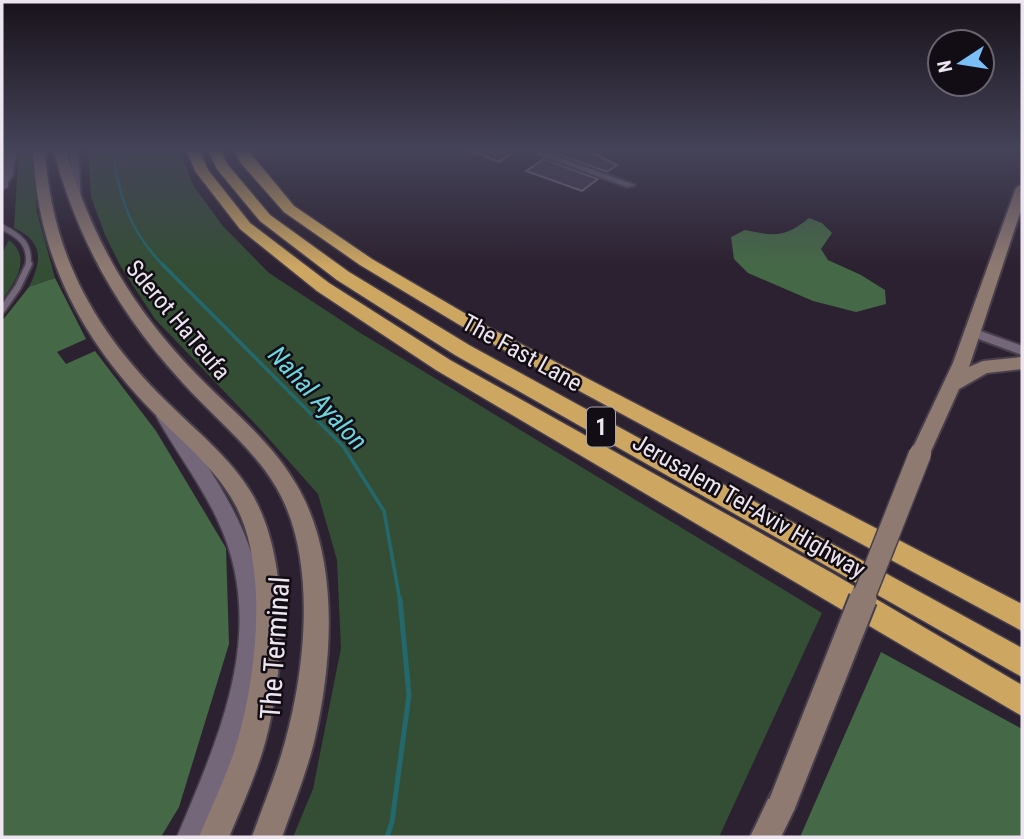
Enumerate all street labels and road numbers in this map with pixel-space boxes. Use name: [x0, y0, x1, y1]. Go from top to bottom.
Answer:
street label: Sderot HaTeufa: [120, 255, 236, 385]
street label: The Fast Lane: [457, 309, 587, 397]
road number: 1: [587, 408, 615, 446]
street label: Jerusalem Tel-Aviv Highway: [628, 428, 870, 584]
street label: The Terminal: [254, 576, 296, 720]

